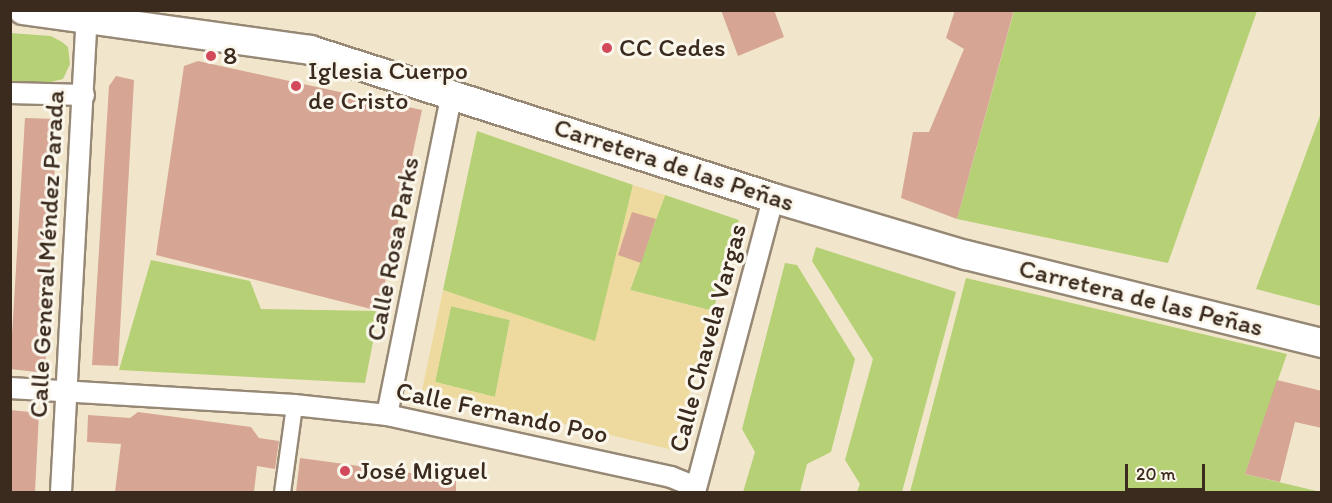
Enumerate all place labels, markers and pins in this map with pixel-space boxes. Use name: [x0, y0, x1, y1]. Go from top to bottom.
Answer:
place label: CC Cedes: [619, 32, 726, 64]
place label: 8: [223, 40, 237, 72]
marker: CC Cedes: [600, 41, 614, 55]
marker: 8: [204, 49, 218, 63]
place label: Iglesia Cuerpo de Cristo: [308, 55, 468, 116]
marker: Iglesia Cuerpo de Cristo: [289, 79, 303, 93]
place label: José Miguel: [357, 455, 487, 487]
marker: José Miguel: [338, 464, 352, 478]

